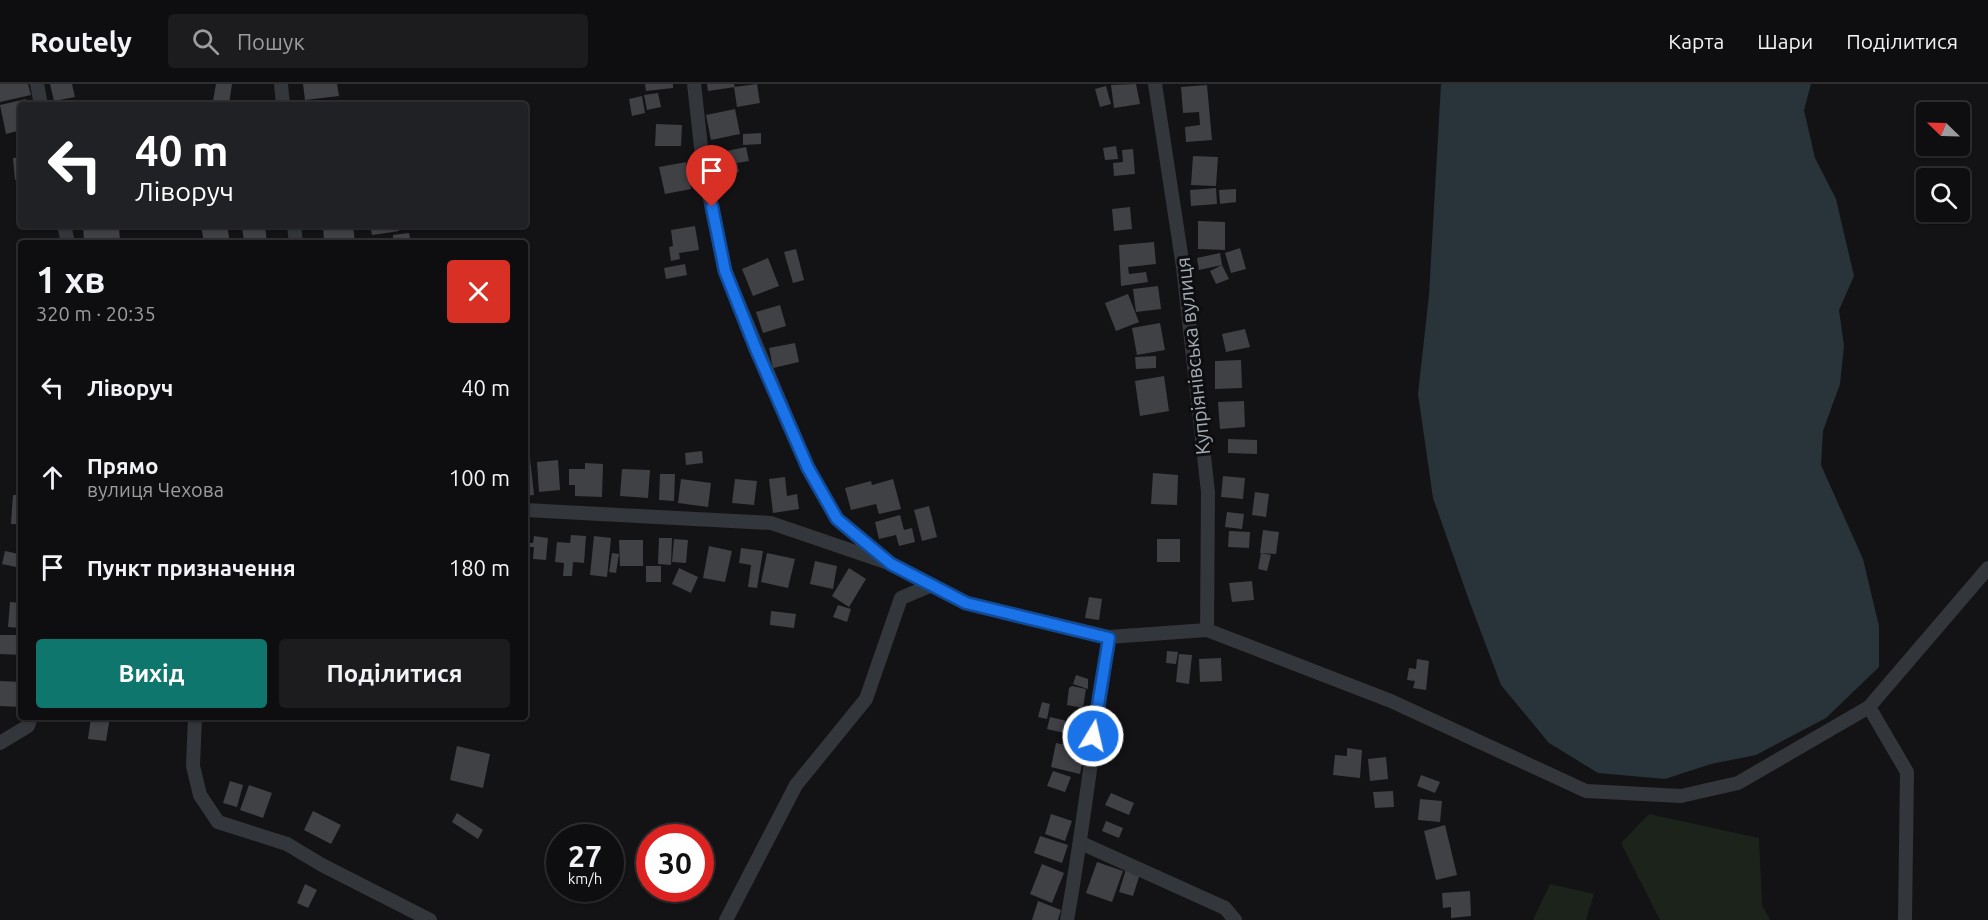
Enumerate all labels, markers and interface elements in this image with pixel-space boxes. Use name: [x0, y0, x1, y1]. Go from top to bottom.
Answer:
search box: [168, 14, 588, 68]
icon: search: [189, 25, 222, 58]
text: Routely: [30, 26, 132, 57]
text: Пошук: [237, 29, 305, 54]
text: Карта: [1668, 29, 1724, 53]
text: Шари: [1757, 29, 1813, 53]
text: Поділитися: [1846, 29, 1958, 53]
north arrow: [1916, 102, 1970, 156]
map controls: [1916, 102, 1970, 222]
icon: left: [36, 126, 114, 204]
text: 40 m: [135, 127, 229, 174]
pin: [686, 145, 737, 207]
icon: arrive: [695, 154, 728, 187]
button: search: [1916, 168, 1970, 222]
text: Ліворуч: [135, 176, 234, 206]
street label: Купріянівська вулиця: [1171, 256, 1214, 456]
text: 1 хв: [36, 259, 105, 300]
button: close: [447, 260, 510, 323]
text: 320 m · 20:35: [36, 302, 156, 325]
icon: left: [36, 371, 69, 404]
text: Ліворуч: [87, 375, 173, 400]
text: 40 m: [461, 375, 510, 400]
text: Прямо: [87, 453, 158, 478]
icon: ahead: [36, 461, 69, 494]
text: 100 m: [449, 465, 510, 490]
text: вулиця Чехова: [87, 478, 224, 501]
icon: arrive: [36, 551, 69, 584]
text: Пункт призначення: [87, 555, 296, 580]
text: 180 m: [449, 555, 510, 580]
button: Вихід: [36, 639, 267, 708]
button: Поділитися: [279, 639, 510, 708]
position arrow: [1061, 704, 1125, 768]
speed limit sign: 30: [636, 824, 714, 902]
text: 27: [568, 839, 602, 873]
text: km/h: [568, 870, 602, 887]

